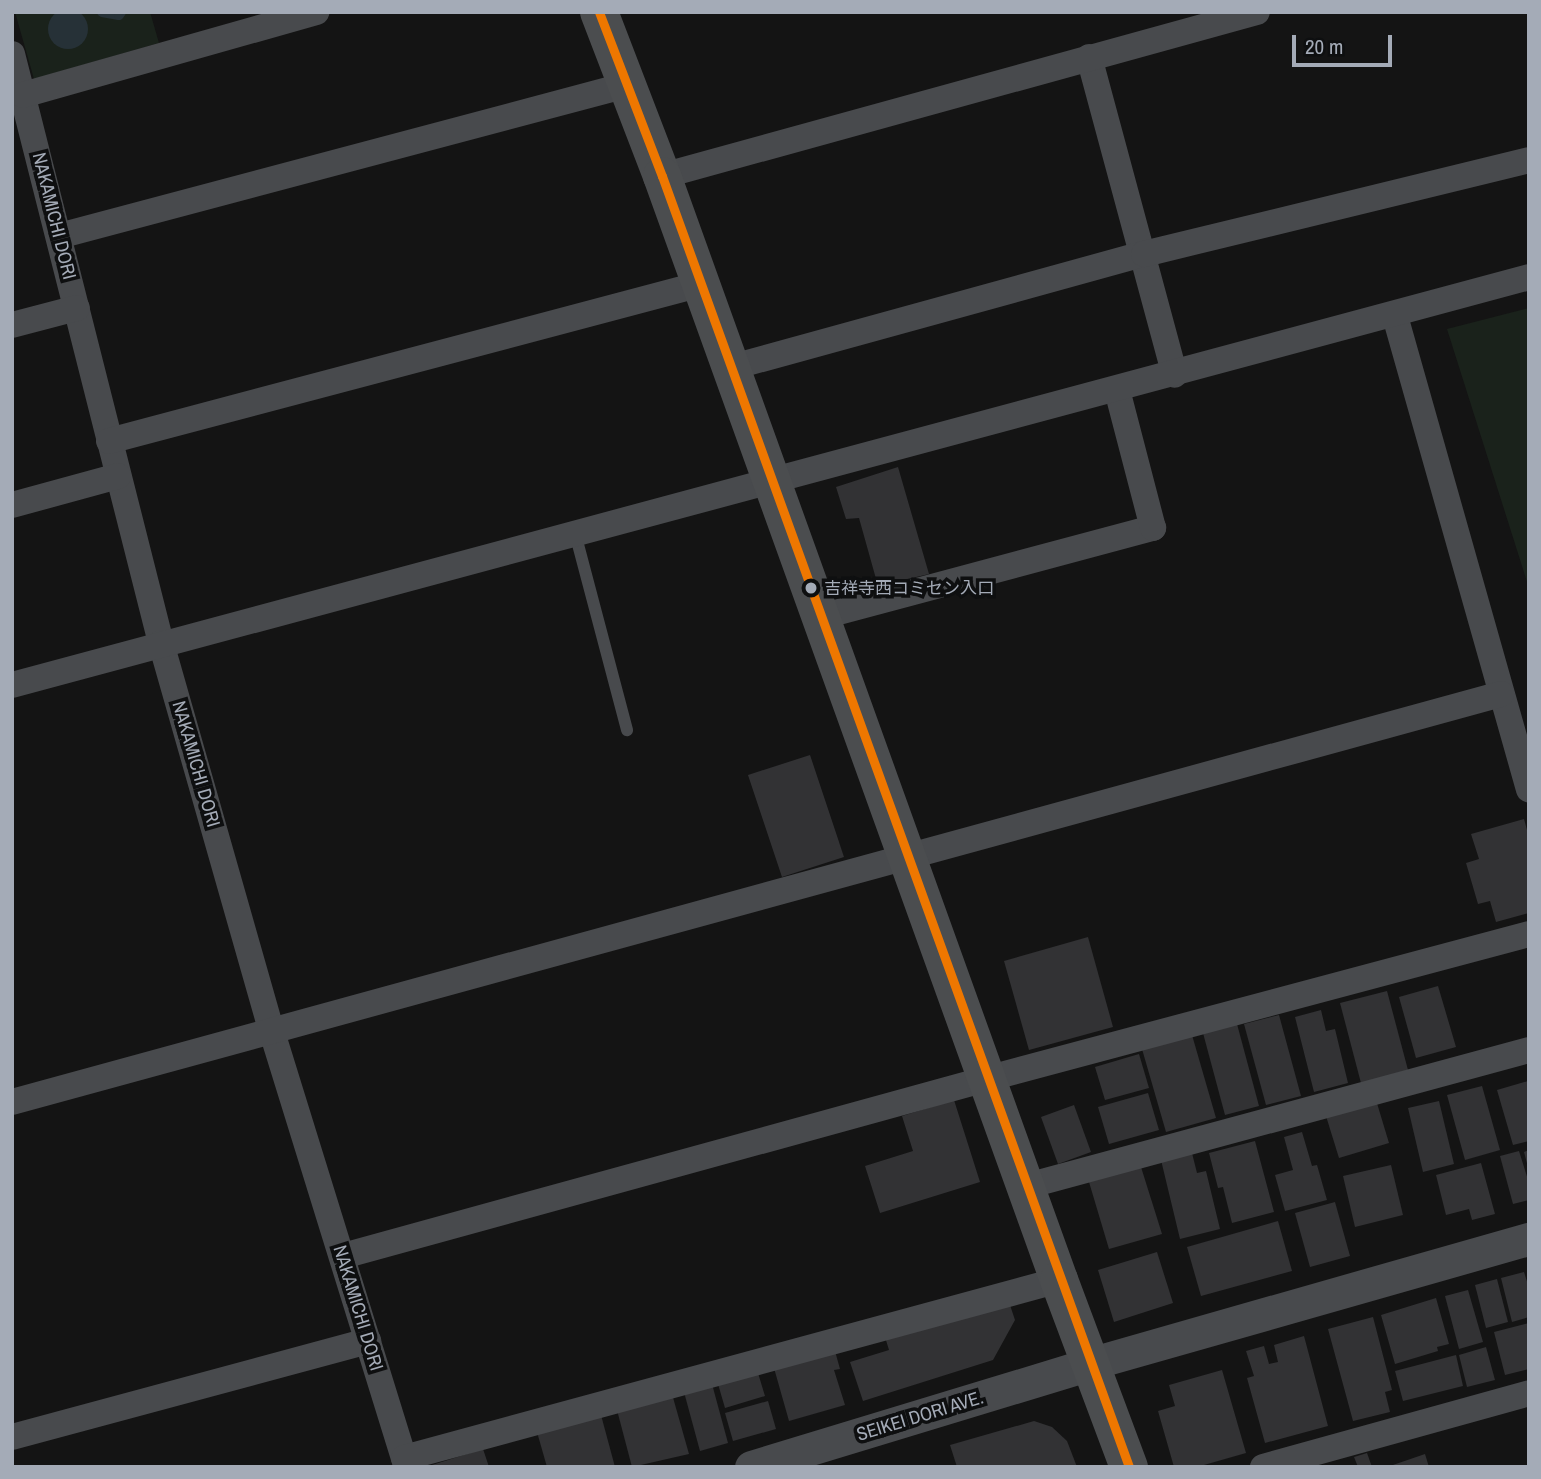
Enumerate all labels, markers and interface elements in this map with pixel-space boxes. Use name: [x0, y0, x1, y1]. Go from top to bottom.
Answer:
scale bar: [1296, 21, 1396, 65]
text: 20 m: [1305, 32, 1343, 61]
street label: NAKAMICHI DORI: [27, 150, 81, 282]
place label: 吉祥寺西コミセン入口: [824, 578, 994, 598]
marker: 吉祥寺西コミセン入口: [804, 581, 818, 595]
street label: NAKAMICHI DORI: [167, 698, 225, 830]
street label: NAKAMICHI DORI: [328, 1243, 388, 1373]
street label: SEIKEI DORI AVE.: [853, 1386, 987, 1446]

